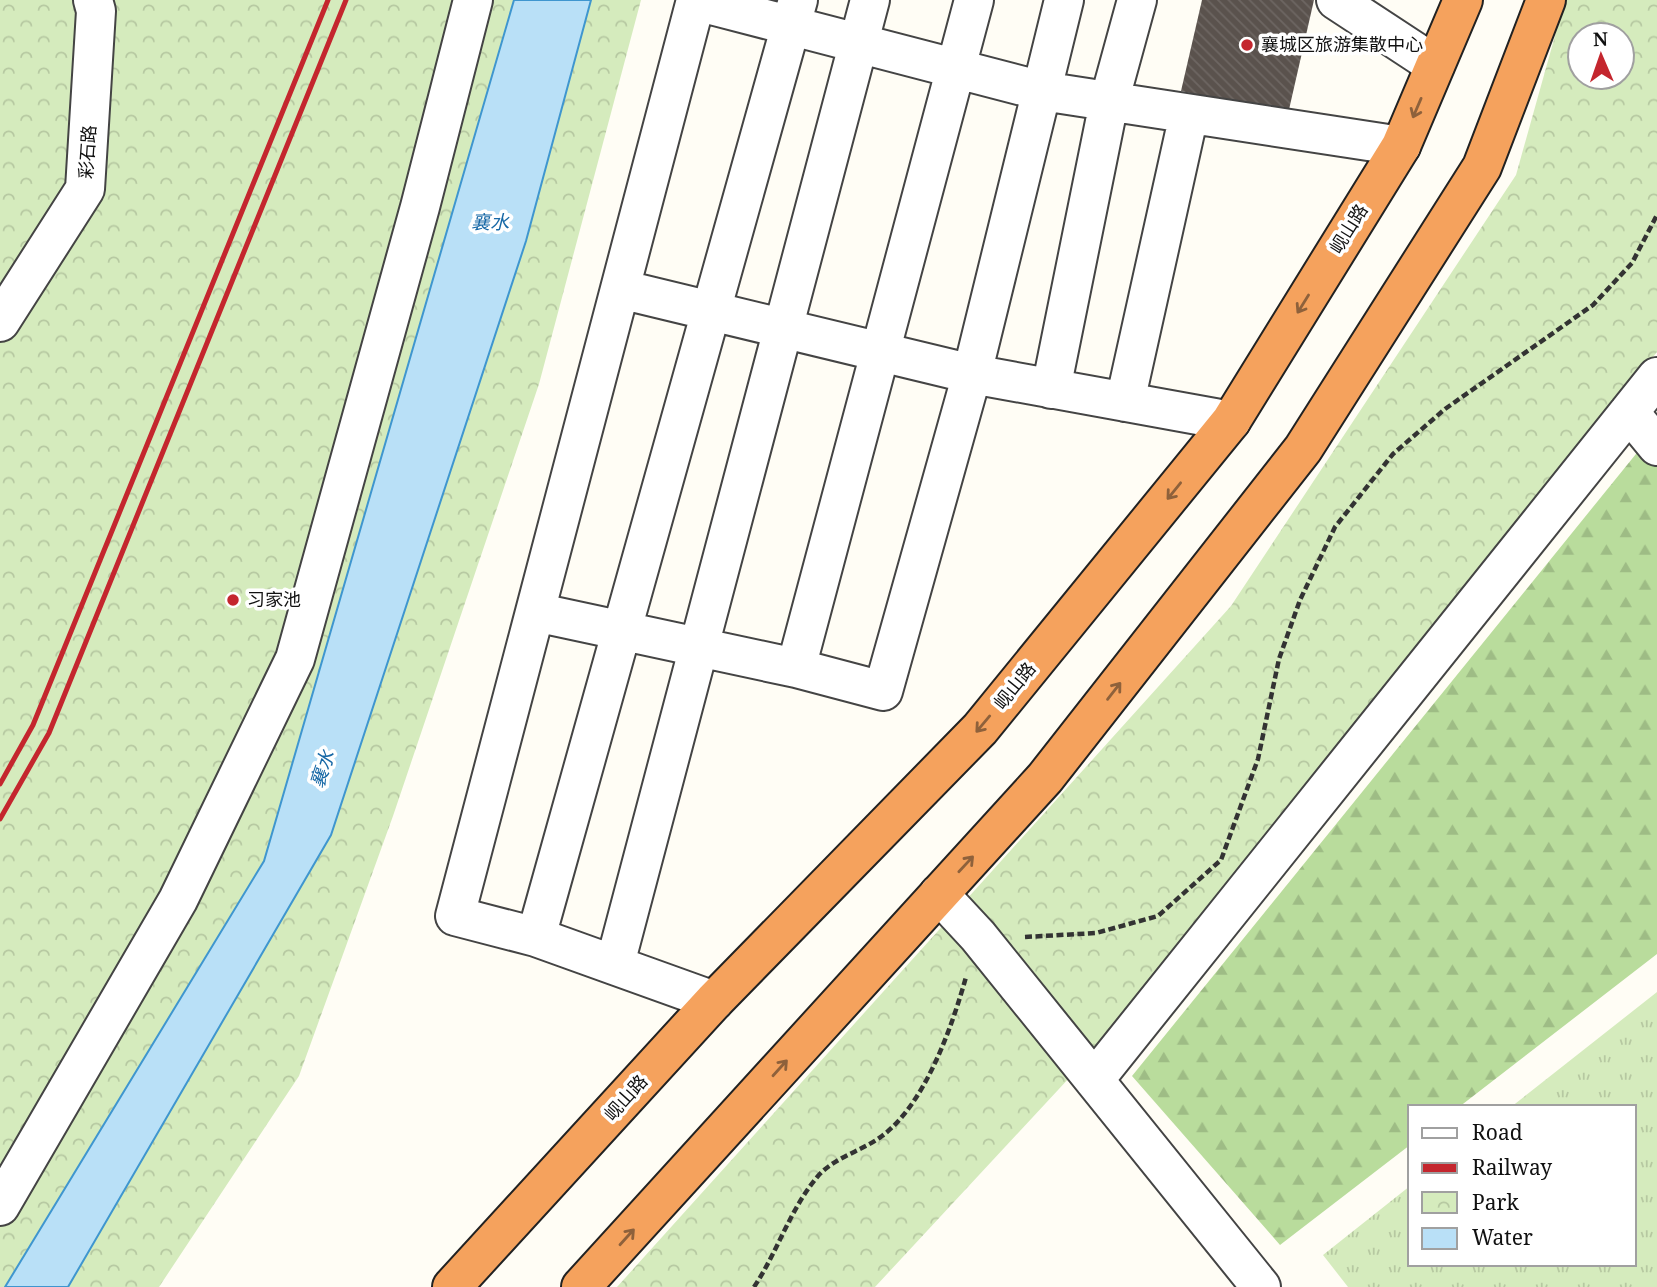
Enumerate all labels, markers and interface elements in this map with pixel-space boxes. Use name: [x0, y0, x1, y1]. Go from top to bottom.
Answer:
north arrow: [1566, 21, 1636, 91]
text: N: [1592, 26, 1608, 52]
place label: 襄城区旅游集散中心: [1261, 32, 1423, 56]
marker: 襄城区旅游集散中心: [1239, 37, 1255, 53]
one-way arrow: [1410, 97, 1423, 118]
street label: 彩石路: [73, 124, 101, 180]
street label: 岘山路: [1324, 199, 1373, 258]
water label: 襄水: [471, 209, 510, 235]
one-way arrow: [1296, 294, 1310, 314]
one-way arrow: [1166, 481, 1181, 499]
place label: 习家池: [247, 587, 301, 611]
marker: 习家池: [225, 592, 241, 608]
street label: 岘山路: [988, 657, 1041, 714]
one-way arrow: [1106, 682, 1121, 700]
one-way arrow: [976, 715, 992, 733]
water label: 襄水: [304, 746, 341, 791]
one-way arrow: [958, 856, 975, 873]
one-way arrow: [772, 1059, 788, 1077]
street label: 岘山路: [598, 1069, 652, 1125]
legend: [1408, 1105, 1636, 1266]
text: Road: [1472, 1118, 1523, 1146]
text: Railway: [1472, 1153, 1552, 1181]
text: Park: [1472, 1188, 1519, 1216]
text: Water: [1472, 1223, 1533, 1251]
one-way arrow: [619, 1228, 635, 1246]

